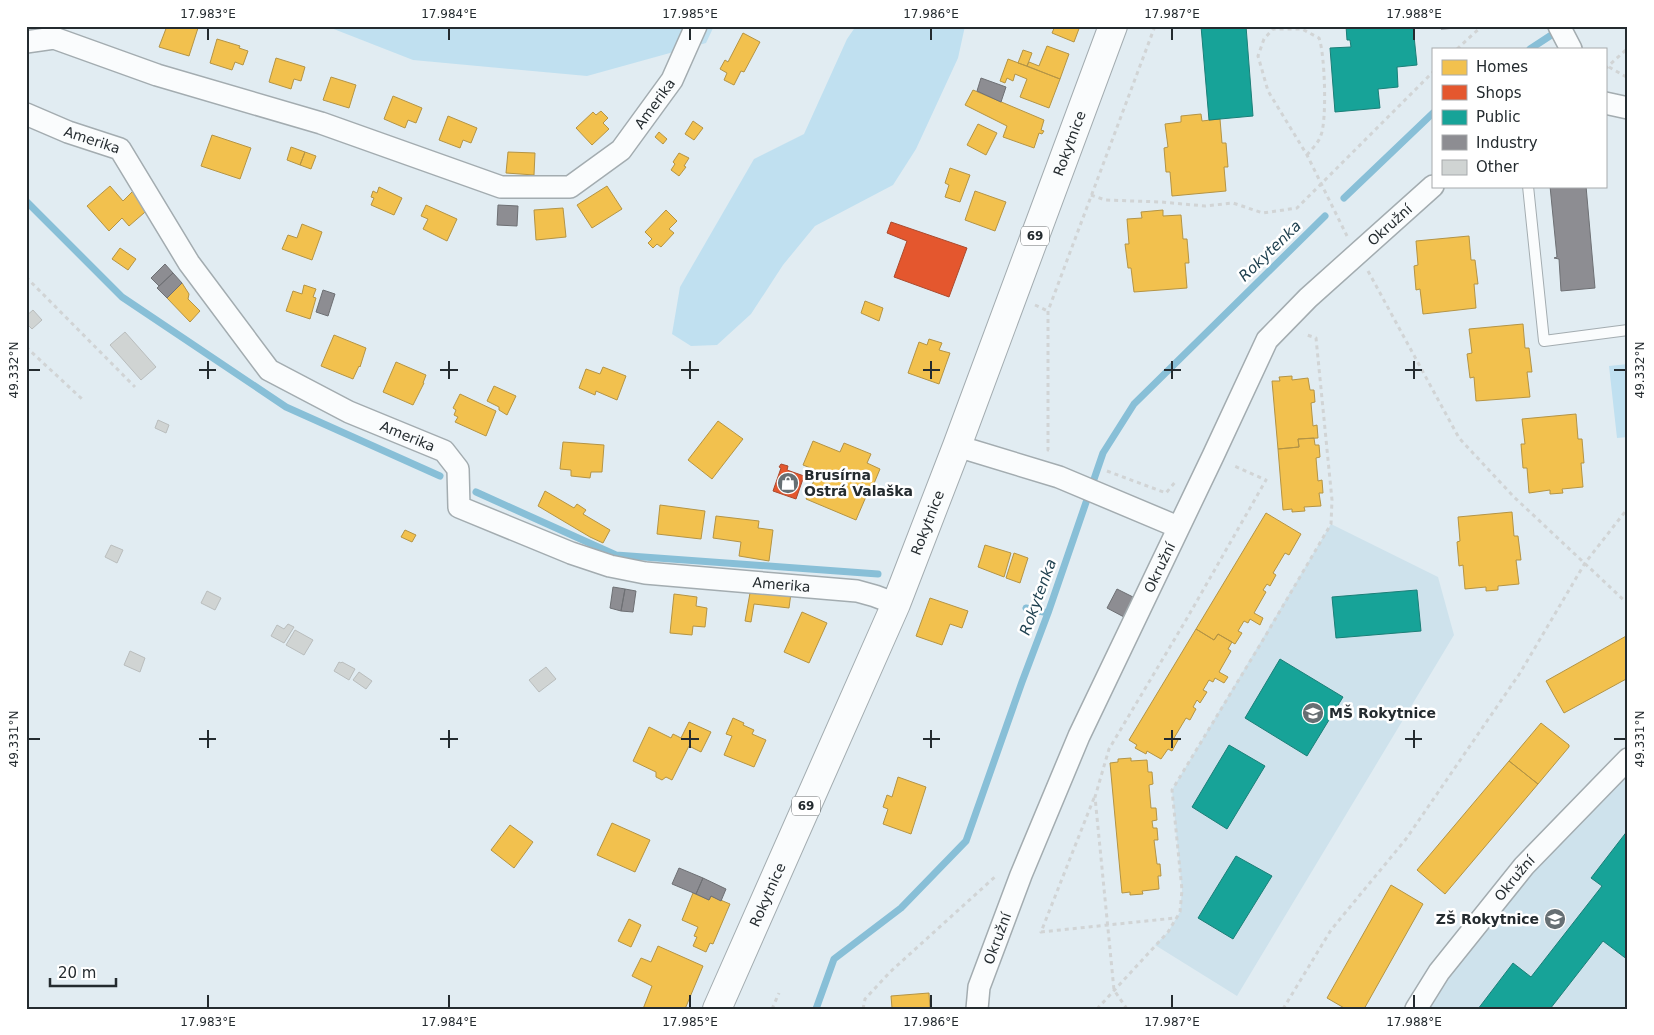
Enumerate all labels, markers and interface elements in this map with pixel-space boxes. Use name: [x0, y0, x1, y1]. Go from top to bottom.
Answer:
text: 17.983°E: [180, 7, 236, 21]
text: 17.984°E: [421, 7, 477, 21]
text: 17.985°E: [662, 7, 718, 21]
text: 17.986°E: [903, 7, 959, 21]
text: 17.987°E: [1144, 7, 1200, 21]
text: 17.988°E: [1386, 7, 1442, 21]
legend: [1432, 48, 1606, 188]
text: Homes: [1476, 58, 1528, 76]
street label: Amerika: [631, 76, 678, 132]
text: Shops: [1476, 84, 1522, 102]
text: Public: [1476, 108, 1520, 126]
street label: Rokytnice: [1050, 109, 1089, 178]
street label: Amerika: [62, 123, 122, 156]
text: Industry: [1476, 134, 1538, 152]
text: Other: [1476, 158, 1519, 176]
street label: Okružní: [1364, 200, 1416, 249]
water label: Rokytenka: [1235, 217, 1305, 285]
road number: 69: [1021, 227, 1049, 246]
text: 49.332°N: [7, 342, 21, 398]
text: 49.332°N: [1633, 342, 1647, 398]
street label: Amerika: [378, 418, 437, 454]
place label: Brusírna Ostrá Valaška: [804, 467, 913, 499]
shop icon: Brusírna Ostrá Valaška: [776, 471, 800, 495]
street label: Rokytnice: [908, 488, 947, 557]
street label: Okružní: [1141, 539, 1179, 595]
water label: Rokytenka: [1016, 556, 1060, 638]
street label: Amerika: [752, 574, 811, 595]
school or university icon: MŠ Rokytnice: [1301, 701, 1325, 725]
place label: MŠ Rokytnice: [1329, 704, 1436, 721]
text: 49.331°N: [7, 711, 21, 767]
text: 49.331°N: [1633, 711, 1647, 767]
road number: 69: [792, 796, 820, 816]
street label: Okružní: [1491, 851, 1539, 904]
street label: Rokytnice: [746, 860, 789, 929]
school or university icon: ZŠ Rokytnice: [1543, 907, 1567, 931]
street label: Okružní: [980, 909, 1015, 966]
place label: ZŠ Rokytnice: [1436, 910, 1539, 927]
scale bar: [50, 955, 116, 987]
text: 20 m: [58, 964, 96, 982]
text: 17.983°E: [180, 1015, 236, 1029]
text: 17.984°E: [421, 1015, 477, 1029]
text: 17.985°E: [662, 1015, 718, 1029]
text: 17.986°E: [903, 1015, 959, 1029]
text: 17.987°E: [1144, 1015, 1200, 1029]
text: 17.988°E: [1386, 1015, 1442, 1029]

